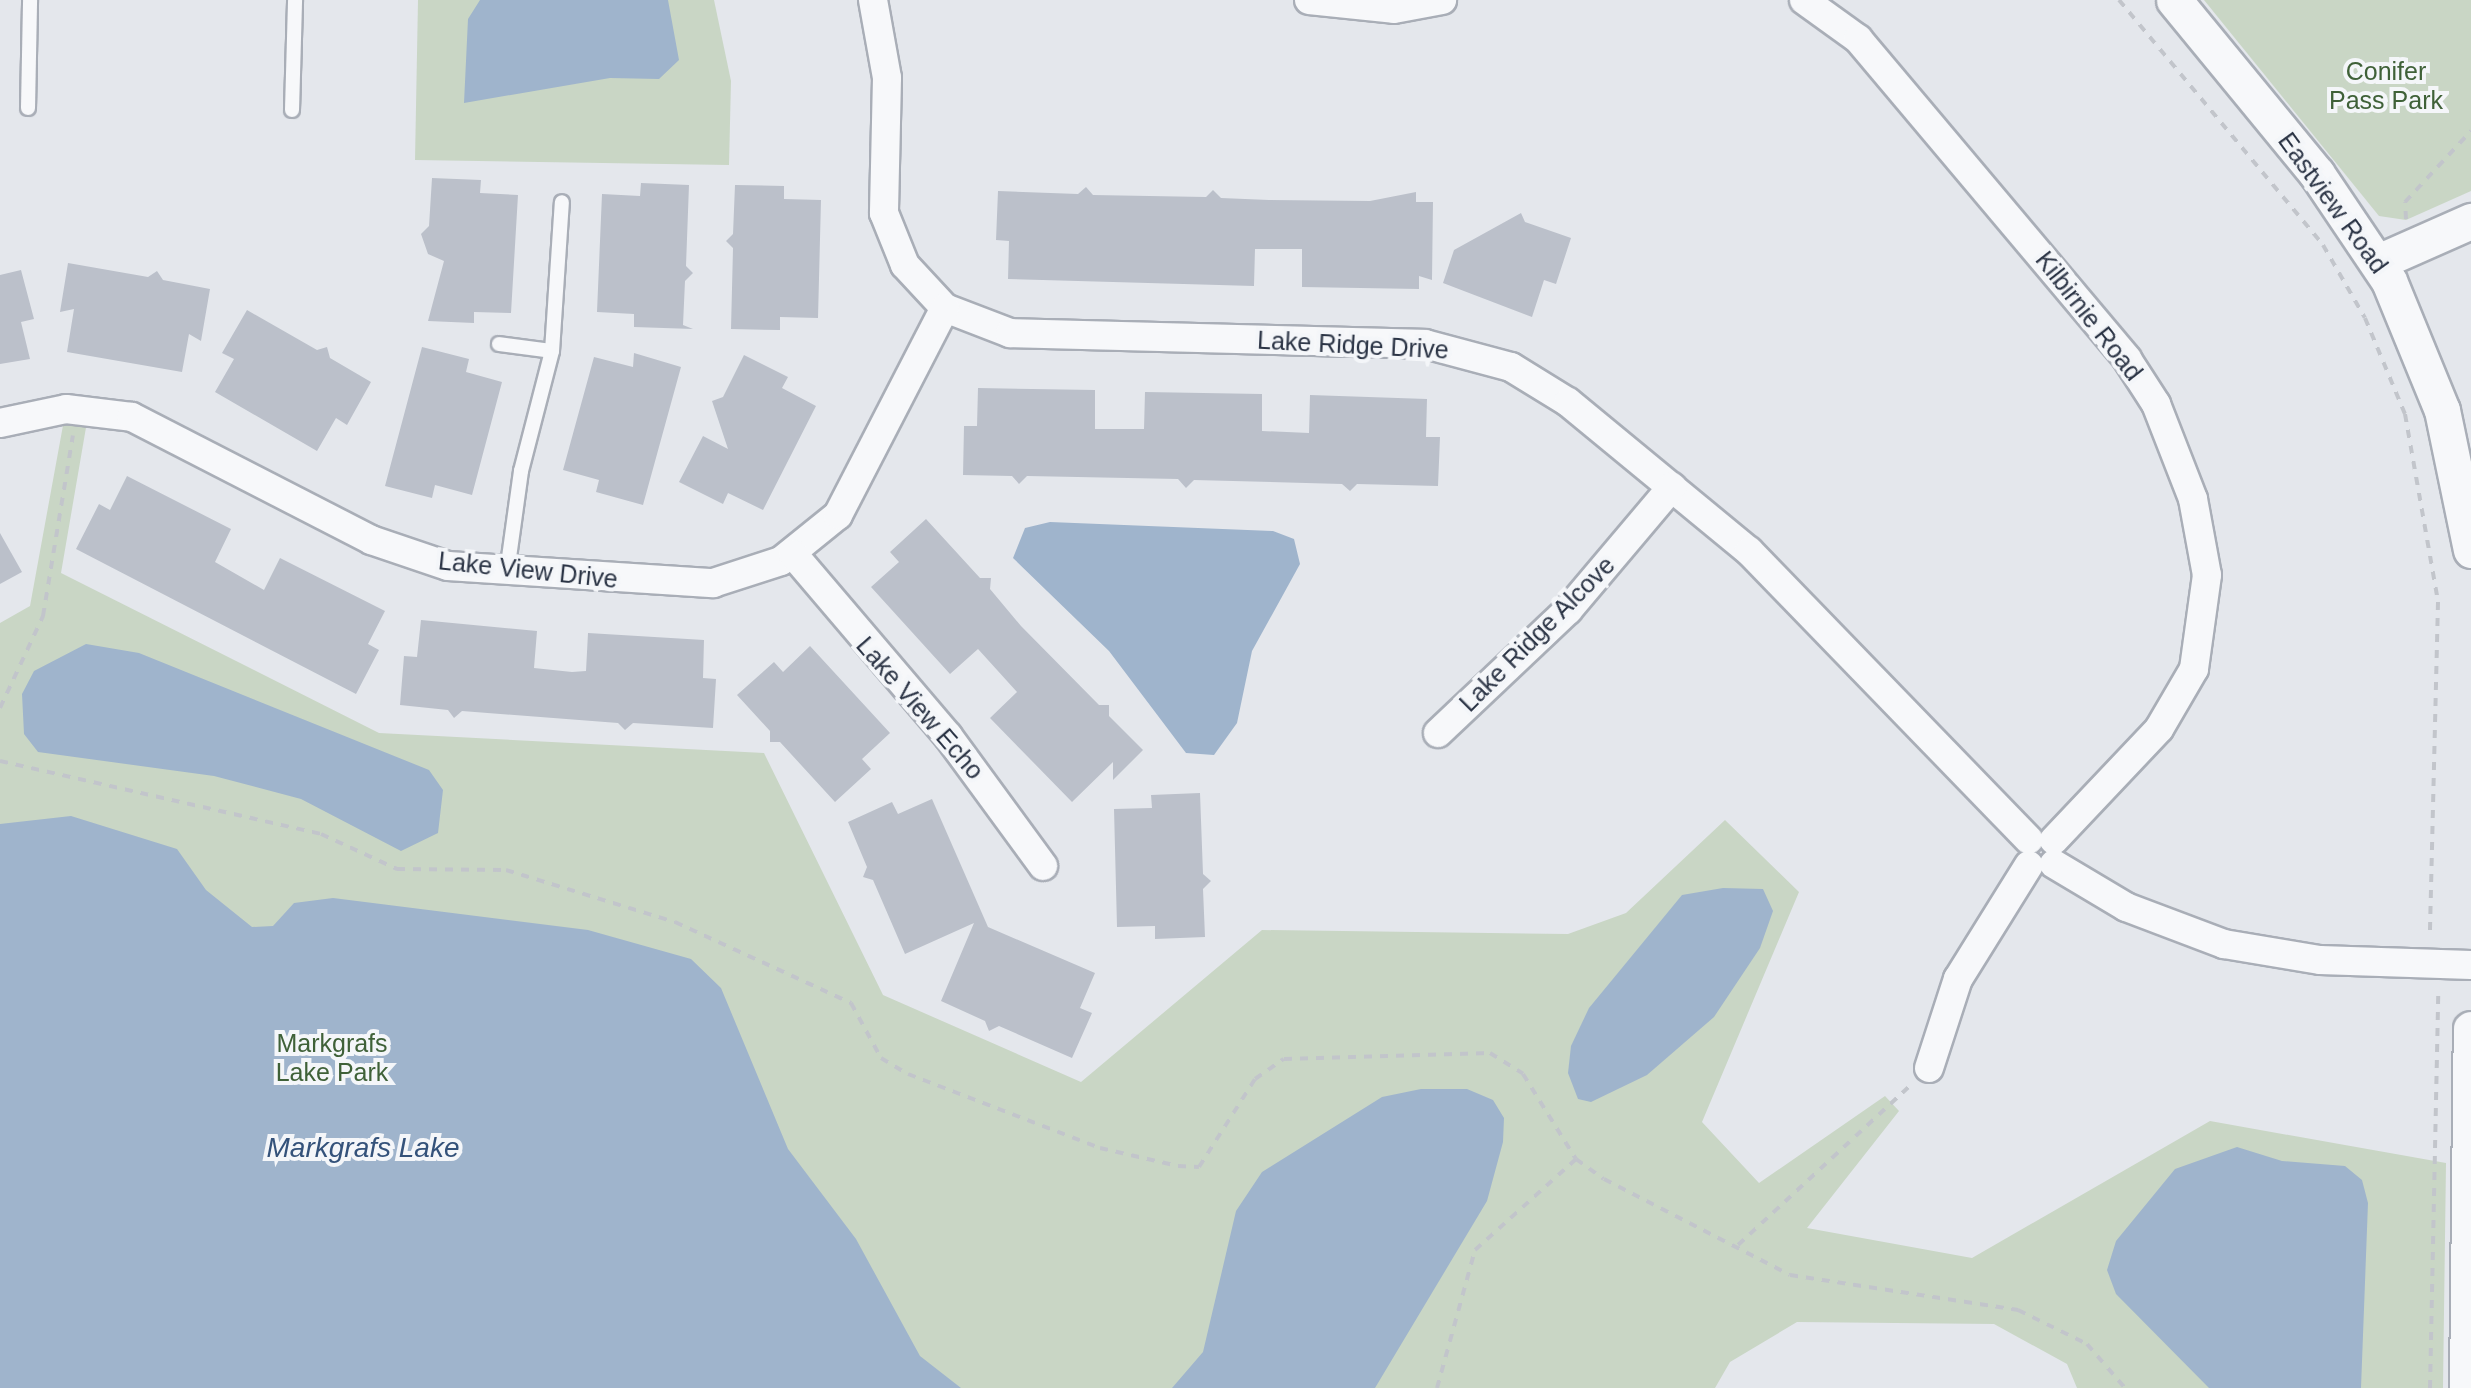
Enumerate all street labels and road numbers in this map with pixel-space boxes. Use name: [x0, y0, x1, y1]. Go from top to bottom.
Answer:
street label: Eastview Road: [2272, 127, 2394, 279]
street label: Kilbirnie Road: [2029, 245, 2149, 387]
street label: Lake Ridge Drive: [1256, 325, 1450, 365]
street label: Lake View Drive: [437, 546, 619, 594]
street label: Lake Ridge Alcove: [1453, 550, 1621, 718]
street label: Lake View Echo: [850, 631, 990, 785]

